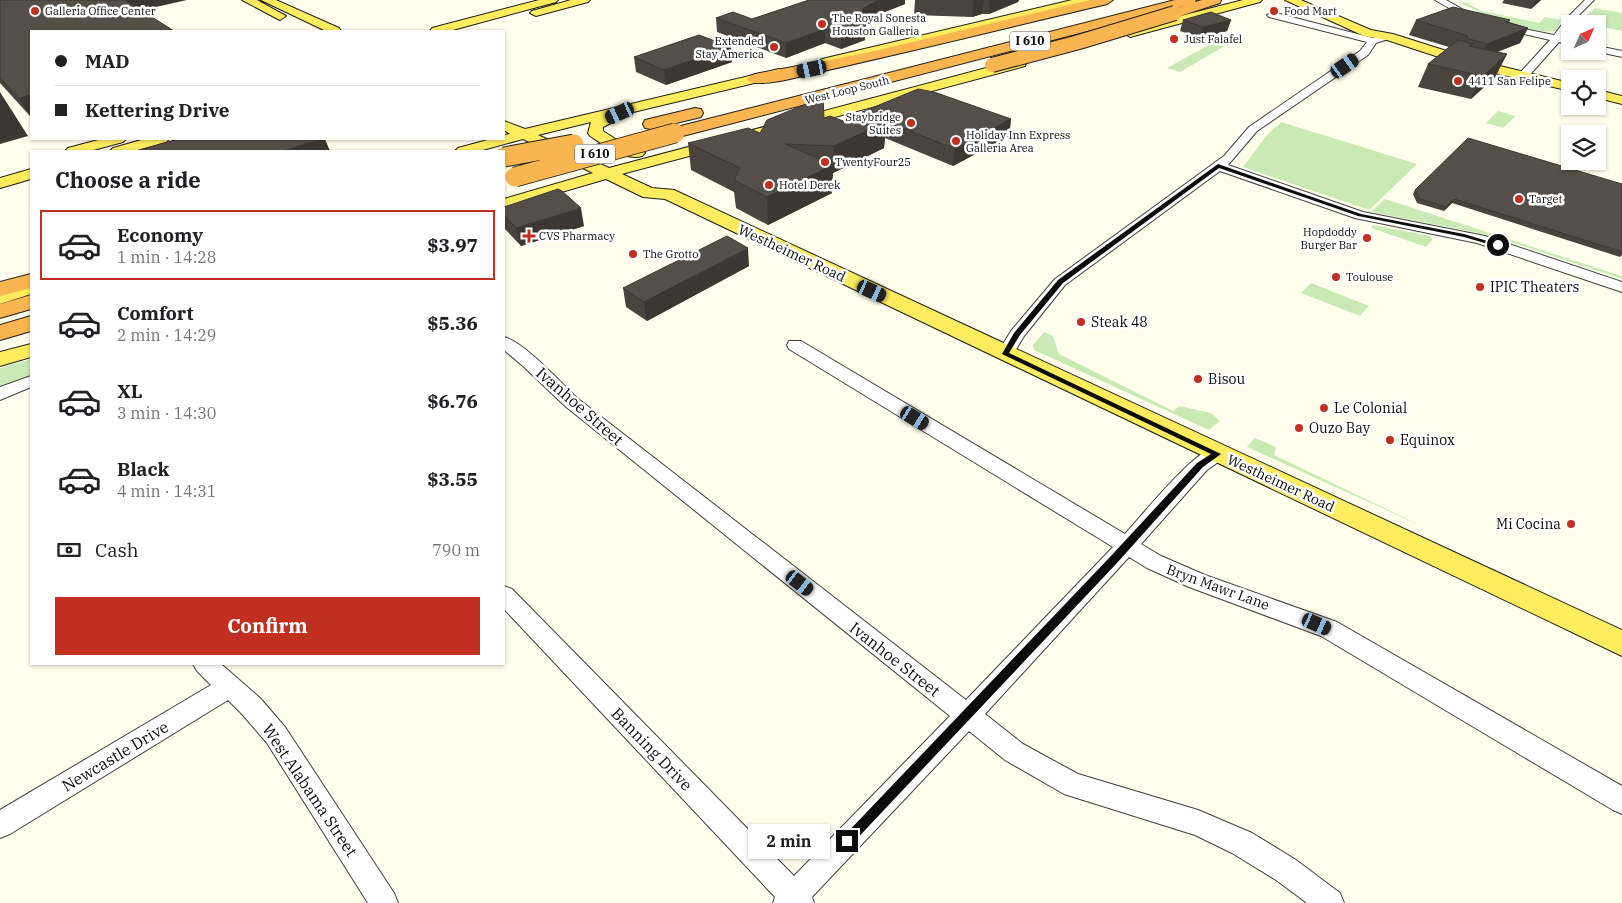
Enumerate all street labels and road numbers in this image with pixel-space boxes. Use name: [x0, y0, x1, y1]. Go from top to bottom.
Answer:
road number: I 610: [1010, 31, 1050, 50]
street label: West Loop South: [803, 73, 891, 107]
road number: I 610: [575, 144, 615, 164]
street label: Westheimer Road: [735, 220, 849, 286]
street label: Ivanhoe Street: [532, 363, 628, 450]
street label: Westheimer Road: [1224, 450, 1338, 516]
street label: Bryn Mawr Lane: [1164, 560, 1272, 614]
street label: Ivanhoe Street: [846, 617, 944, 701]
street label: Banning Drive: [607, 703, 697, 795]
street label: Newcastle Drive: [58, 716, 172, 796]
street label: West Alabama Street: [258, 720, 362, 860]

